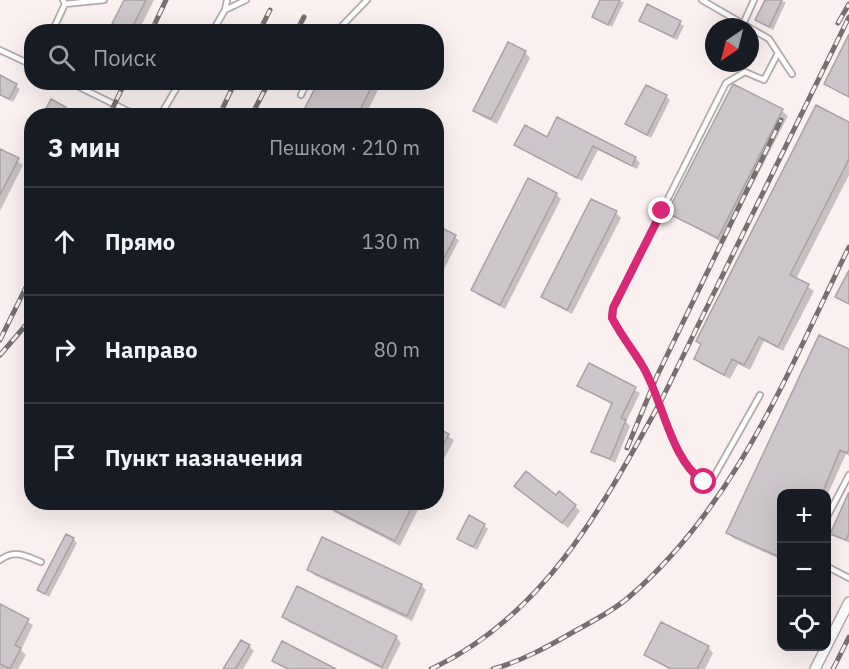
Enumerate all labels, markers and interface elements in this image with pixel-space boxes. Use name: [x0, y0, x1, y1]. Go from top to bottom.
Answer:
north arrow: [705, 18, 759, 72]
search box: [24, 24, 444, 90]
icon: search: [45, 41, 78, 74]
text: Поиск: [93, 43, 157, 72]
text: 3 мин: [48, 130, 120, 164]
text: Пешком · 210 m: [269, 134, 420, 161]
route end: [648, 197, 674, 223]
icon: ahead: [48, 225, 81, 258]
text: Прямо: [105, 227, 175, 256]
text: 130 m: [362, 228, 420, 255]
icon: right: [48, 333, 81, 366]
text: Направо: [105, 335, 198, 364]
text: 80 m: [374, 336, 420, 363]
icon: arrive: [48, 441, 81, 474]
text: Пункт назначения: [105, 443, 303, 472]
route start: [690, 468, 716, 494]
map controls: [777, 489, 831, 651]
button: +: [777, 489, 831, 543]
button: −: [777, 543, 831, 597]
button: locate: [777, 597, 831, 651]

